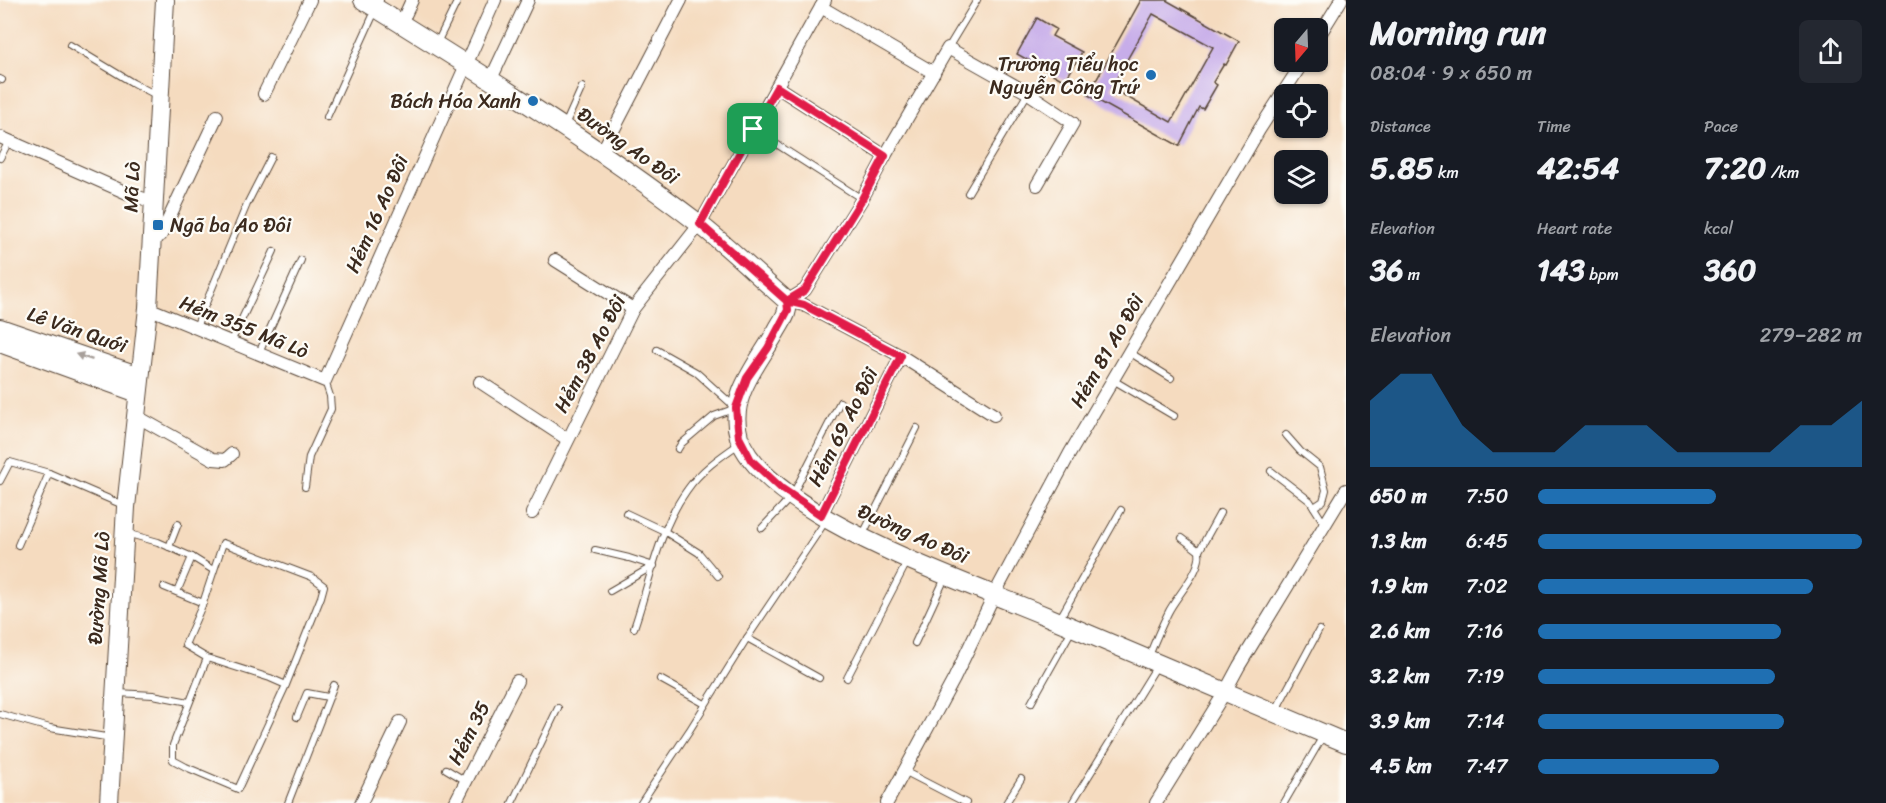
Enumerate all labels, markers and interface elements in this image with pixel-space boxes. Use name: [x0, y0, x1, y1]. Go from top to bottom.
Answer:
text: Morning run: [1370, 4, 1546, 62]
north arrow: [1274, 18, 1328, 72]
map controls: [1274, 18, 1328, 204]
button: share: [1799, 20, 1862, 83]
place label: Trường Tiểu học Nguyễn Công Trứ: [989, 47, 1141, 105]
text: 08:04 · 9 × 650 m: [1370, 56, 1532, 91]
marker: Trường Tiểu học Nguyễn Công Trứ: [1144, 68, 1158, 82]
place label: Bách Hóa Xanh: [390, 84, 521, 119]
button: locate: [1274, 84, 1328, 138]
marker: Bách Hóa Xanh: [526, 94, 540, 108]
street label: Đường Ao Đôi: [569, 98, 688, 195]
pin: [727, 103, 778, 154]
icon: arrive: [736, 112, 769, 145]
text: Distance: [1370, 112, 1431, 141]
text: Time: [1537, 112, 1571, 141]
text: Pace: [1704, 112, 1738, 141]
text: 5.85: [1370, 141, 1434, 195]
text: 42:54: [1537, 141, 1619, 195]
text: 7:20: [1704, 141, 1766, 195]
street label: Hẻm 16 Ao Đôi: [335, 148, 419, 279]
button: layers: [1274, 150, 1328, 204]
text: km: [1434, 158, 1459, 187]
text: /km: [1766, 158, 1799, 187]
street label: Mã Lò: [113, 161, 151, 213]
place label: Ngã ba Ao Đôi: [170, 208, 292, 243]
text: Elevation: [1370, 214, 1435, 243]
text: Heart rate: [1537, 214, 1612, 243]
text: kcal: [1704, 214, 1733, 243]
marker: Ngã ba Ao Đôi: [151, 218, 165, 232]
text: 36: [1370, 243, 1404, 297]
text: 143: [1537, 243, 1585, 297]
text: 360: [1704, 243, 1756, 297]
text: m: [1404, 260, 1420, 289]
text: bpm: [1585, 260, 1619, 289]
street label: Hẻm 355 Mã Lò: [174, 285, 314, 369]
street label: Hẻm 81 Ao Đôi: [1060, 286, 1155, 415]
street label: Hẻm 38 Ao Đôi: [544, 287, 637, 419]
street label: Lê Văn Quới: [22, 297, 133, 364]
text: Elevation: [1370, 318, 1451, 353]
text: 279–282 m: [1760, 318, 1862, 353]
one-way arrow: [75, 351, 93, 361]
street label: Hẻm 69 Ao Đôi: [798, 360, 889, 493]
text: 650 m: [1370, 479, 1427, 514]
text: 7:50: [1466, 479, 1508, 514]
street label: Đường Ao Đôi: [852, 494, 976, 575]
text: 1.3 km: [1370, 524, 1427, 559]
text: 6:45: [1466, 524, 1508, 559]
street label: Đường Mã Lò: [78, 530, 120, 646]
text: 1.9 km: [1370, 569, 1428, 604]
text: 7:02: [1466, 569, 1508, 604]
text: 2.6 km: [1370, 614, 1430, 649]
text: 7:16: [1466, 614, 1503, 649]
text: 3.2 km: [1370, 659, 1430, 694]
text: 7:19: [1466, 659, 1504, 694]
street label: Hẻm 35: [438, 695, 500, 771]
text: 3.9 km: [1370, 704, 1430, 739]
text: 7:14: [1466, 704, 1505, 739]
text: 4.5 km: [1370, 749, 1432, 784]
text: 7:47: [1466, 749, 1507, 784]

